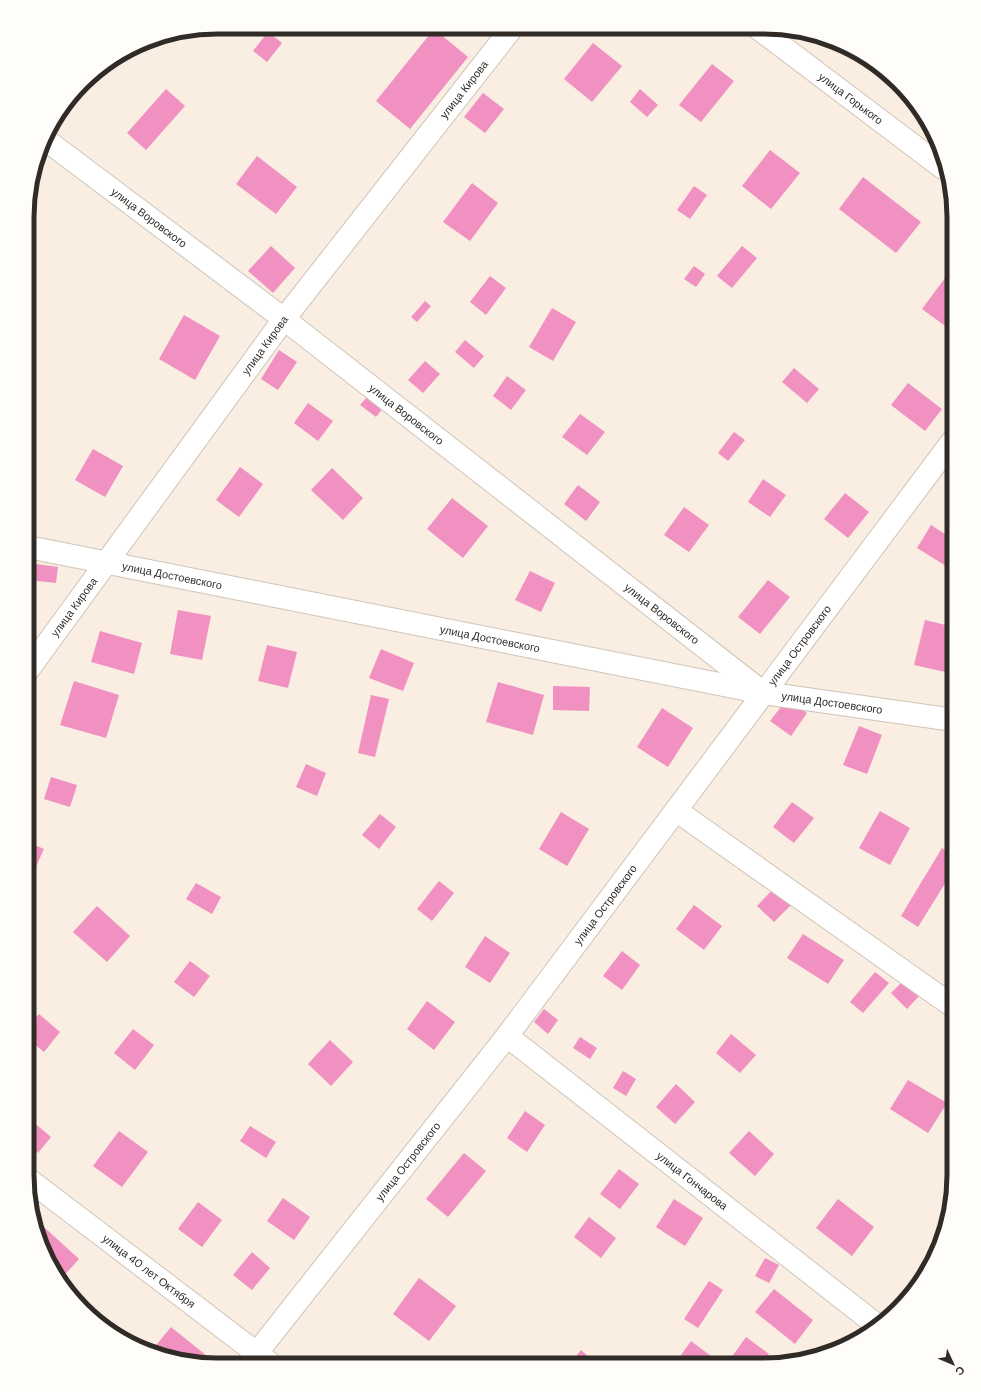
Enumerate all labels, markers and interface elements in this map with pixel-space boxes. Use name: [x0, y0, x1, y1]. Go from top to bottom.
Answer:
street label: улица Кирова: [437, 57, 491, 121]
street label: улица Горького: [816, 69, 886, 127]
street label: улица Воровского: [108, 185, 190, 251]
street label: улица Кирова: [239, 312, 292, 378]
street label: улица Воровского: [366, 381, 447, 448]
street label: улица Достоевского: [121, 559, 223, 592]
street label: улица Кирова: [48, 574, 101, 639]
street label: улица Воровского: [622, 580, 702, 647]
street label: улица Островского: [765, 602, 834, 688]
street label: улица Достоевского: [439, 622, 541, 655]
street label: улица Достоевского: [781, 689, 883, 717]
street label: улица Островского: [571, 862, 640, 948]
street label: улица Островского: [372, 1119, 443, 1204]
street label: улица Гончарова: [654, 1149, 731, 1213]
street label: улица 40 лет Октября: [100, 1231, 198, 1311]
north arrow: [933, 1344, 973, 1384]
text: С: [952, 1363, 968, 1379]

